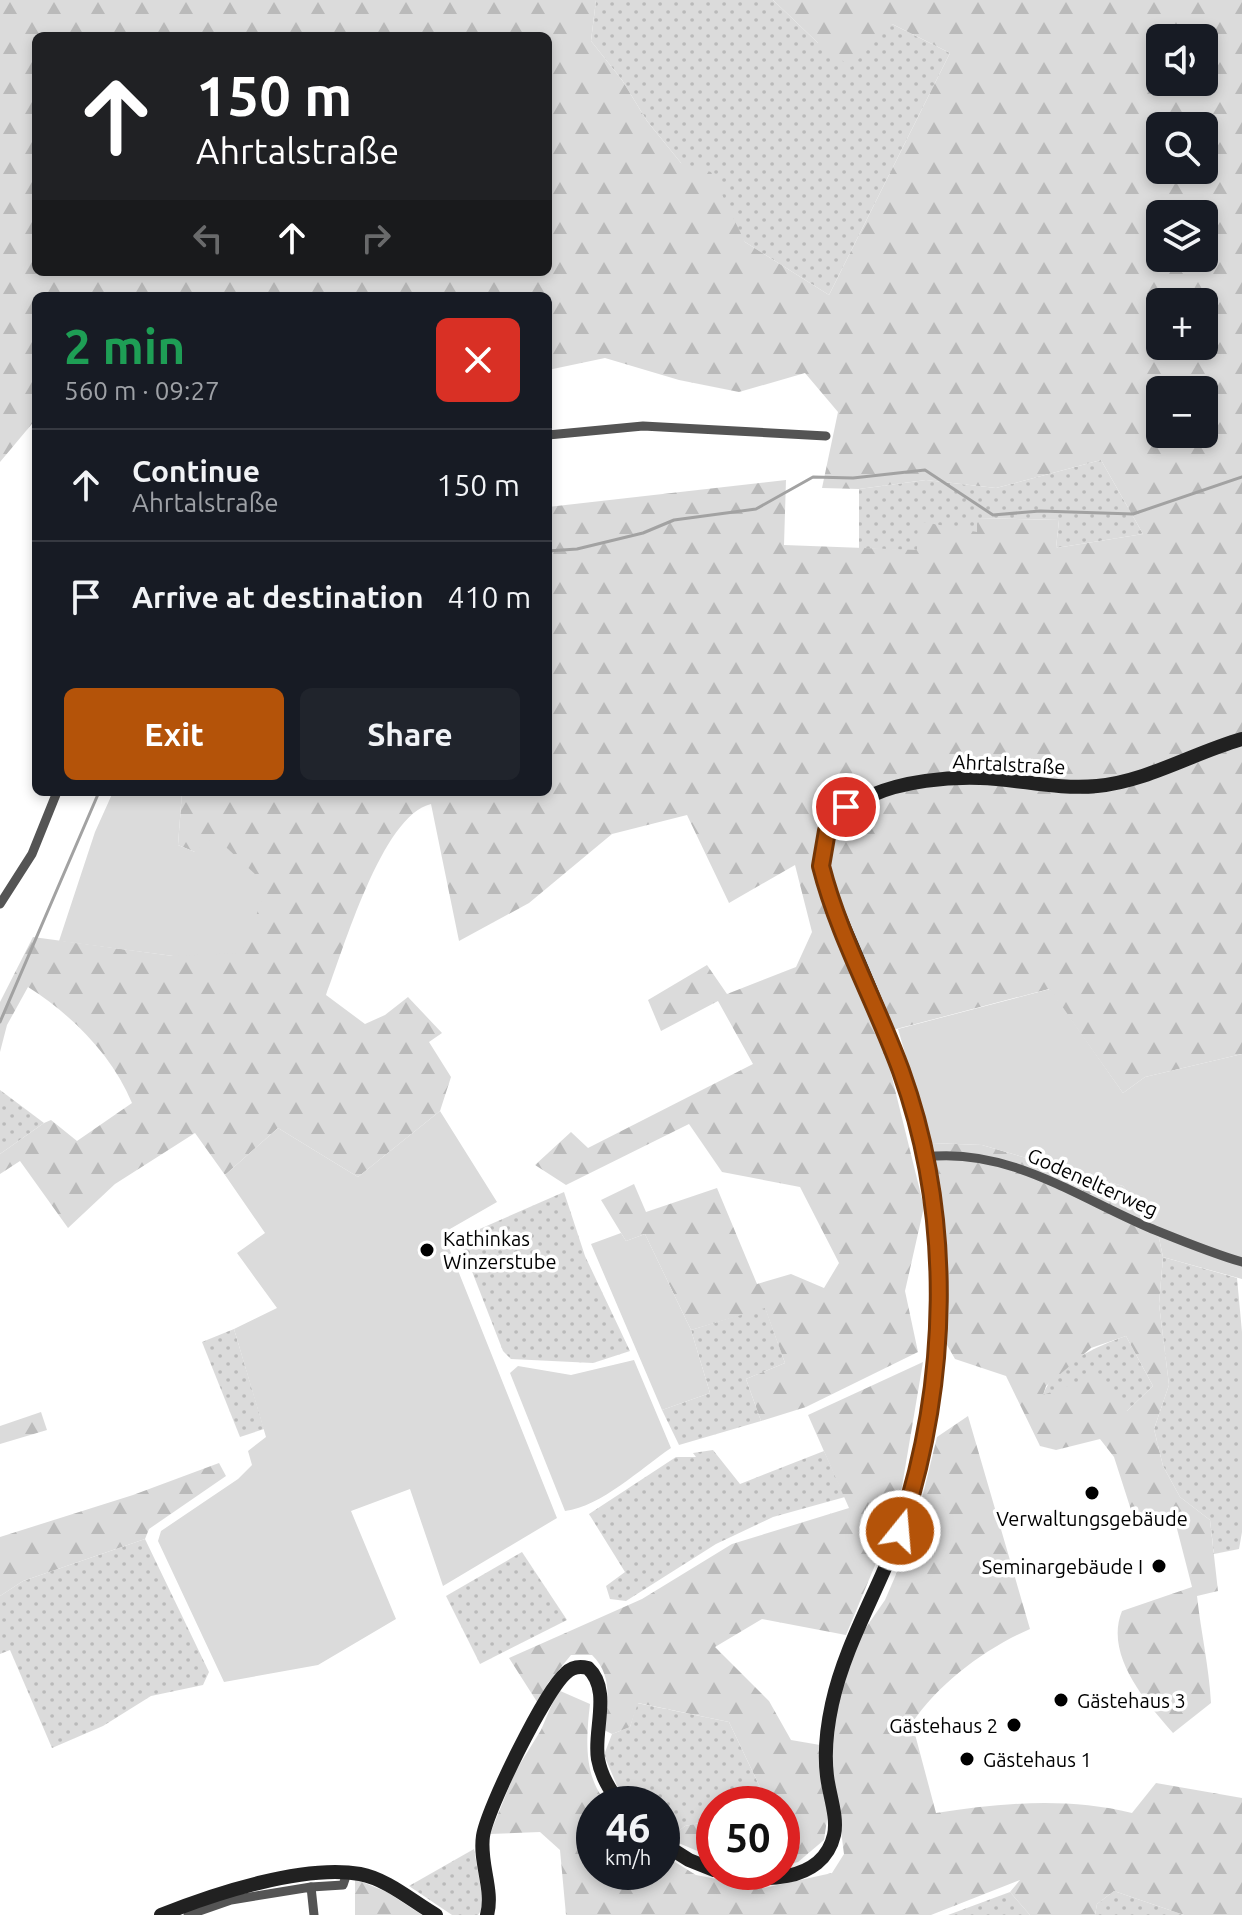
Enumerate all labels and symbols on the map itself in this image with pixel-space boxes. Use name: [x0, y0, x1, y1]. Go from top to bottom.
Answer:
street label: Ahrtalstraße: [952, 750, 1066, 778]
pin: [812, 773, 880, 841]
street label: Godenelterweg: [1024, 1143, 1162, 1221]
place label: Kathinkas Winzerstube: [443, 1227, 557, 1273]
marker: Kathinkas Winzerstube: [418, 1241, 436, 1259]
marker: Verwaltungsgebäude: [1083, 1484, 1101, 1502]
position arrow: [858, 1489, 942, 1573]
place label: Verwaltungsgebäude: [996, 1507, 1188, 1530]
place label: Seminargebäude I: [982, 1555, 1143, 1578]
marker: Seminargebäude I: [1150, 1557, 1168, 1575]
place label: Gästehaus 3: [1077, 1689, 1186, 1712]
marker: Gästehaus 3: [1052, 1691, 1070, 1709]
place label: Gästehaus 2: [889, 1714, 998, 1737]
marker: Gästehaus 2: [1005, 1716, 1023, 1734]
place label: Gästehaus 1: [983, 1748, 1092, 1771]
marker: Gästehaus 1: [958, 1750, 976, 1768]
speed limit sign: 50: [696, 1786, 800, 1890]

